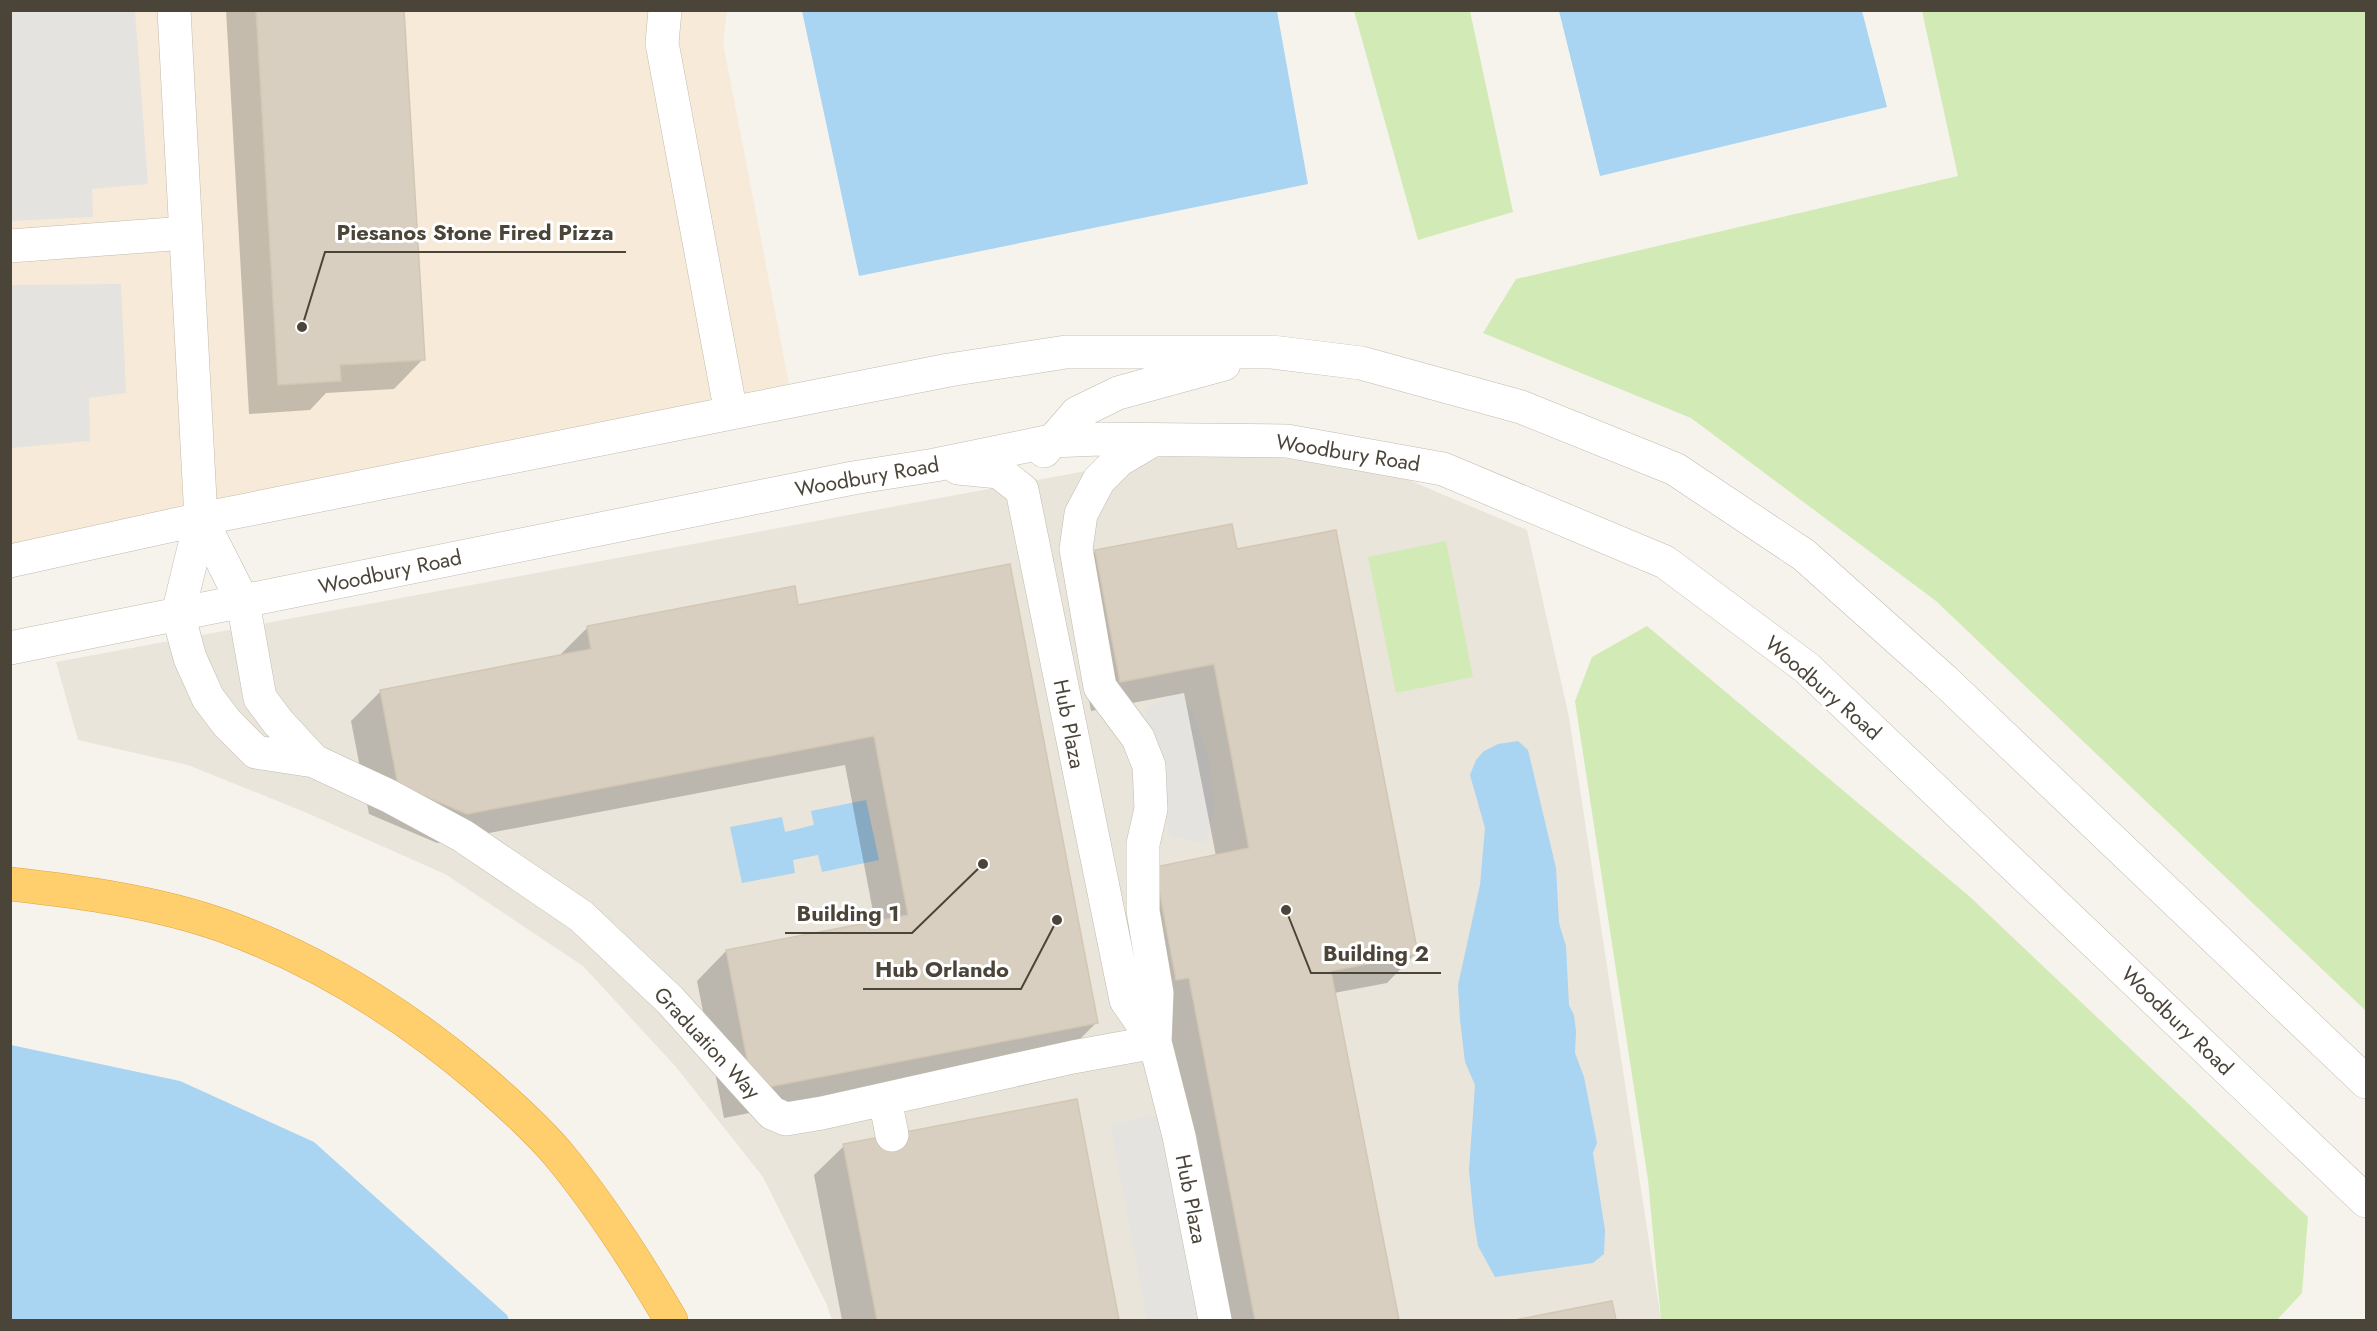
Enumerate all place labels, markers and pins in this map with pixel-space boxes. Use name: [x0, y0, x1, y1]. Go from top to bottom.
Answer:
callout: Piesanos Stone Fired Pizza: [325, 212, 626, 252]
callout: Building 1: [785, 893, 912, 933]
callout: Building 2: [1311, 933, 1441, 973]
callout: Hub Orlando: [863, 949, 1021, 989]

